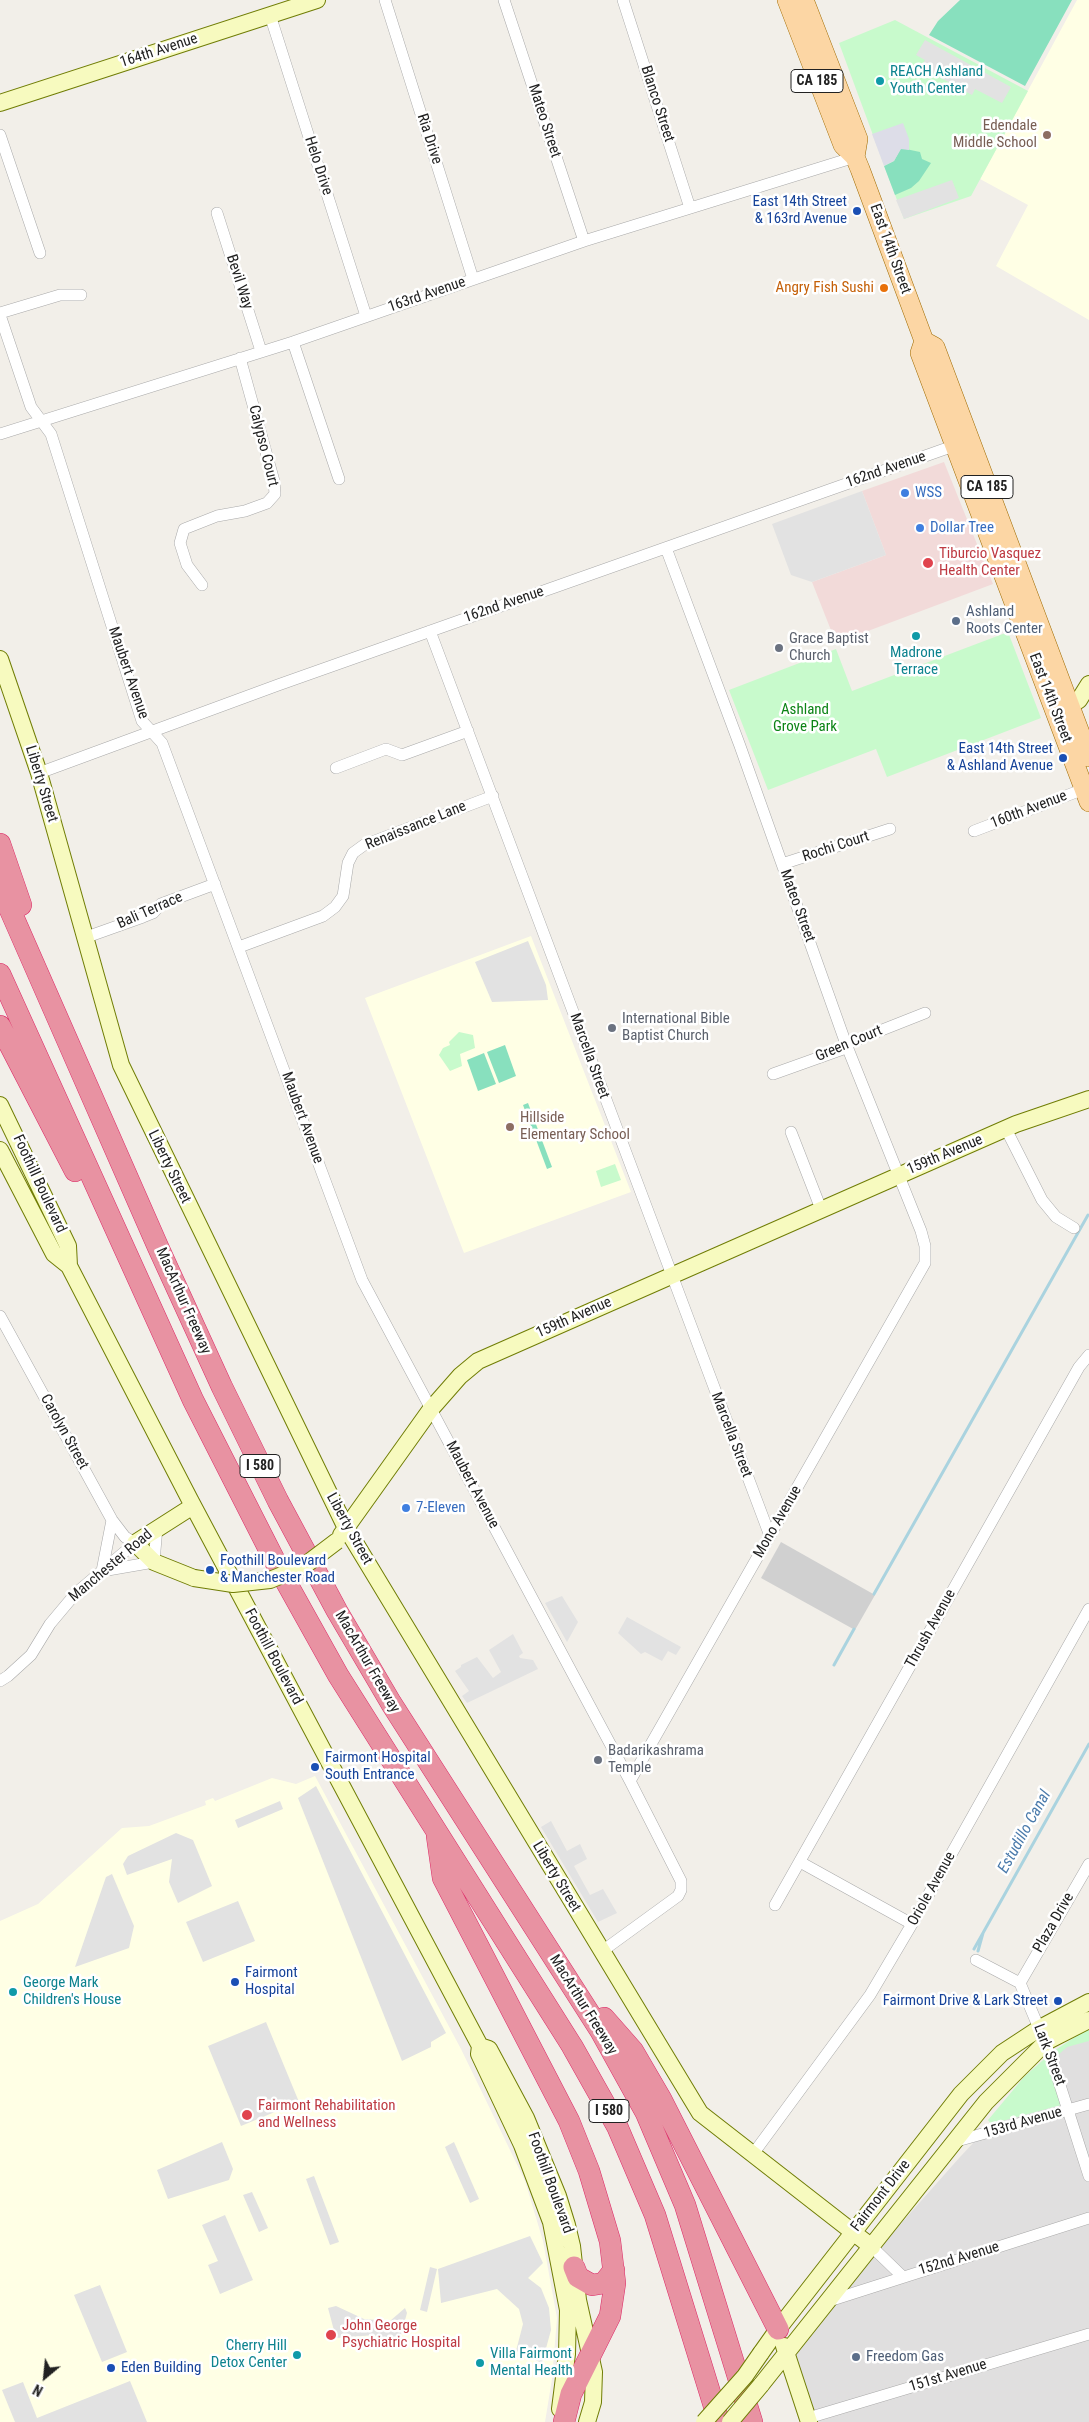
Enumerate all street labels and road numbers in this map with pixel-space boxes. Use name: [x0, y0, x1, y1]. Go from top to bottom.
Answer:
street label: 164th Avenue: [118, 30, 200, 72]
street label: Blanco Street: [636, 64, 678, 144]
road number: CA 185: [791, 70, 843, 92]
street label: Mateo Street: [524, 82, 564, 160]
street label: Ria Drive: [412, 112, 446, 166]
street label: Helo Drive: [300, 134, 336, 198]
street label: East 14th Street: [865, 202, 915, 296]
street label: Bevil Way: [222, 252, 256, 312]
street label: 163rd Avenue: [386, 273, 468, 317]
street label: Calypso Court: [244, 403, 282, 489]
street label: 162nd Avenue: [844, 448, 928, 492]
road number: CA 185: [961, 476, 1013, 498]
street label: 162nd Avenue: [462, 583, 546, 627]
street label: Maubert Avenue: [104, 625, 152, 721]
street label: East 14th Street: [1025, 651, 1075, 745]
street label: Liberty Street: [21, 743, 61, 825]
street label: 160th Avenue: [988, 787, 1070, 833]
street label: Renaissance Lane: [363, 798, 469, 854]
street label: Rochi Court: [800, 828, 872, 866]
street label: Mateo Street: [776, 867, 818, 945]
street label: Bali Terrace: [114, 889, 186, 933]
street label: Marcella Street: [565, 1011, 613, 1101]
street label: Green Court: [813, 1022, 885, 1066]
street label: Maubert Avenue: [277, 1070, 327, 1166]
street label: Liberty Street: [144, 1127, 194, 1207]
street label: 159th Avenue: [904, 1131, 986, 1179]
street label: Foothill Boulevard: [8, 1132, 70, 1236]
street label: MacArthur Freeway: [151, 1245, 215, 1357]
street label: 159th Avenue: [534, 1293, 614, 1343]
street label: Marcella Street: [707, 1390, 755, 1480]
street label: Carolyn Street: [36, 1391, 92, 1473]
street label: Maubert Avenue: [441, 1438, 503, 1532]
road number: I 580: [240, 1454, 280, 1478]
street label: Mono Avenue: [750, 1483, 806, 1561]
street label: Liberty Street: [322, 1490, 376, 1568]
street label: Manchester Road: [66, 1526, 156, 1606]
street label: Thrush Avenue: [902, 1586, 960, 1672]
street label: Foothill Boulevard: [240, 1606, 306, 1708]
street label: MacArthur Freeway: [331, 1608, 403, 1716]
street label: Liberty Street: [528, 1838, 584, 1916]
street label: Oriole Avenue: [904, 1849, 960, 1929]
street label: Plaza Drive: [1030, 1890, 1078, 1956]
street label: MacArthur Freeway: [545, 1952, 621, 2058]
street label: Lark Street: [1029, 2022, 1069, 2088]
road number: I 580: [589, 2100, 629, 2122]
street label: 153rd Avenue: [982, 2103, 1064, 2143]
street label: Foothill Boulevard: [523, 2130, 577, 2236]
street label: Fairmont Drive: [847, 2157, 915, 2235]
street label: 152nd Avenue: [916, 2238, 1002, 2280]
street label: 151st Avenue: [907, 2356, 989, 2396]

